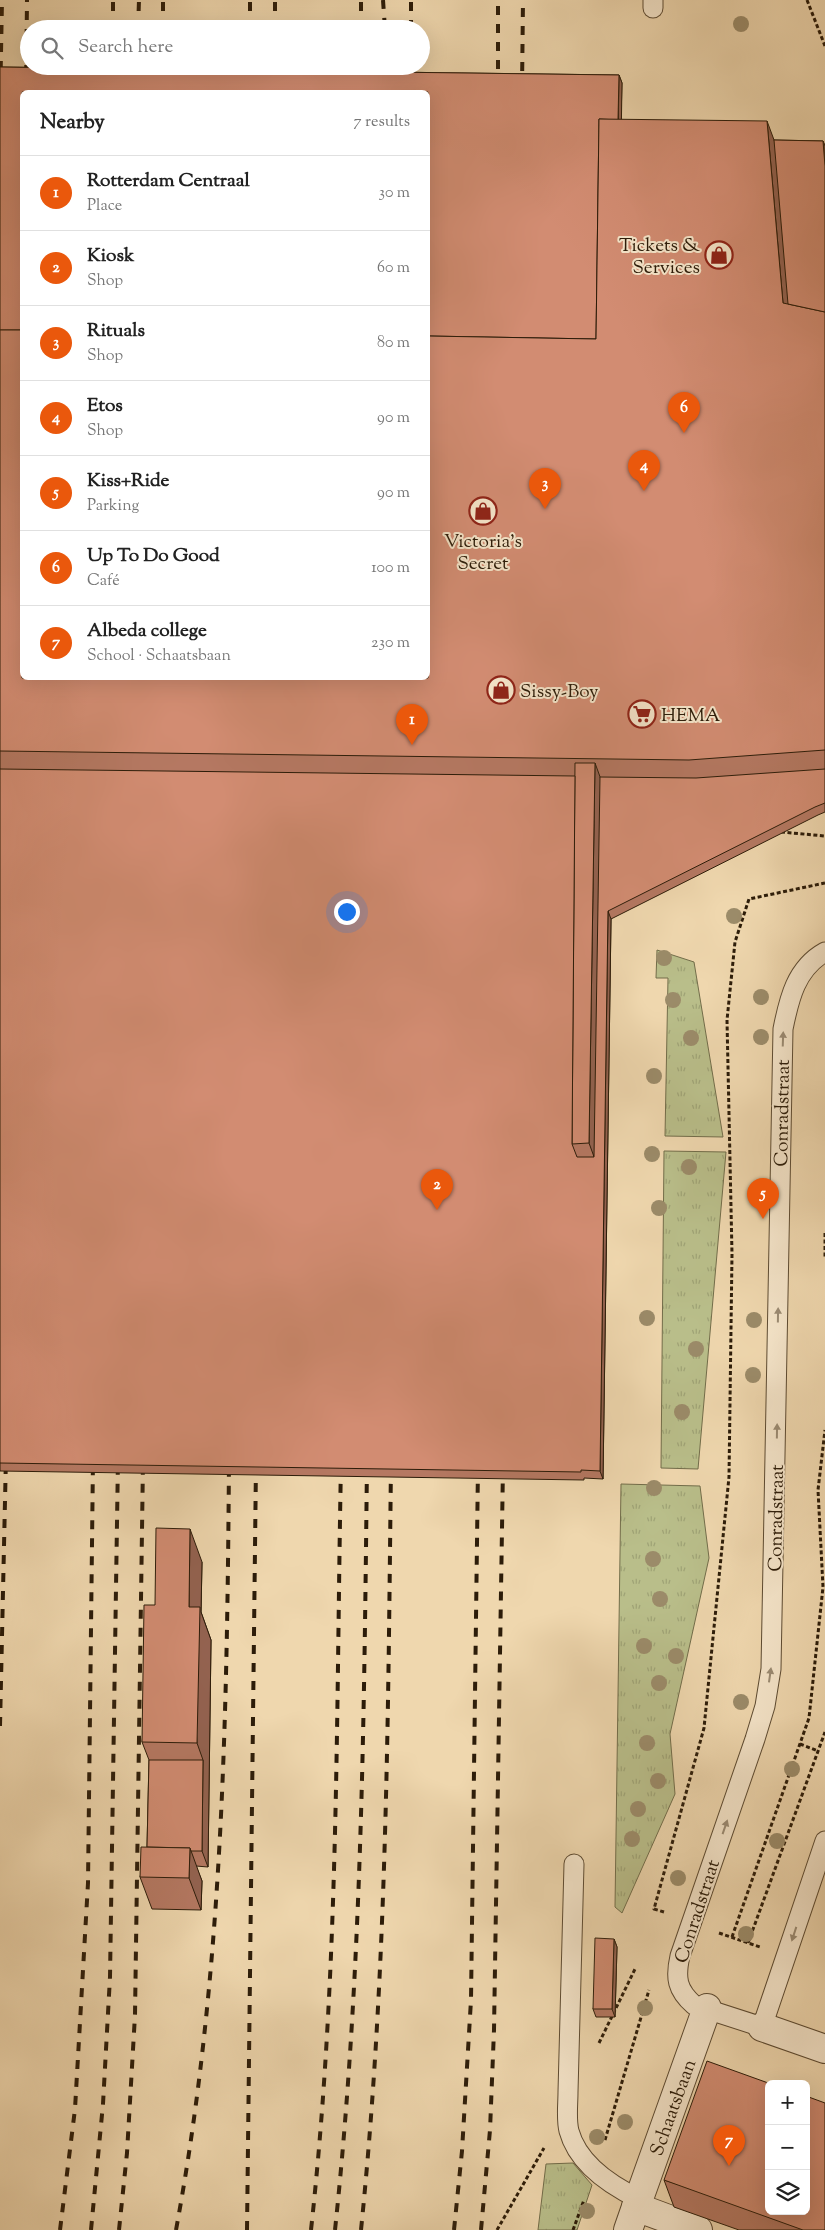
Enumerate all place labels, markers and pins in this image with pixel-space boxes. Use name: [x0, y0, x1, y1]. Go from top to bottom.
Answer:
place label: Tickets & Services: [619, 233, 700, 282]
shop icon: Tickets & Services: [704, 240, 734, 270]
pin: 6: [668, 392, 700, 433]
pin: 4: [628, 450, 660, 491]
pin: 3: [529, 468, 561, 509]
shop icon: Victoria's Secret: [468, 496, 498, 526]
place label: Victoria's Secret: [444, 529, 522, 578]
shop icon: Sissy-Boy: [486, 675, 516, 705]
place label: Sissy-Boy: [520, 679, 599, 706]
supermarket icon: HEMA: [627, 699, 657, 729]
place label: HEMA: [661, 703, 721, 730]
pin: 1: [396, 704, 428, 745]
pin: 2: [421, 1169, 453, 1210]
pin: 5: [747, 1178, 779, 1219]
pin: 7: [713, 2125, 745, 2166]

